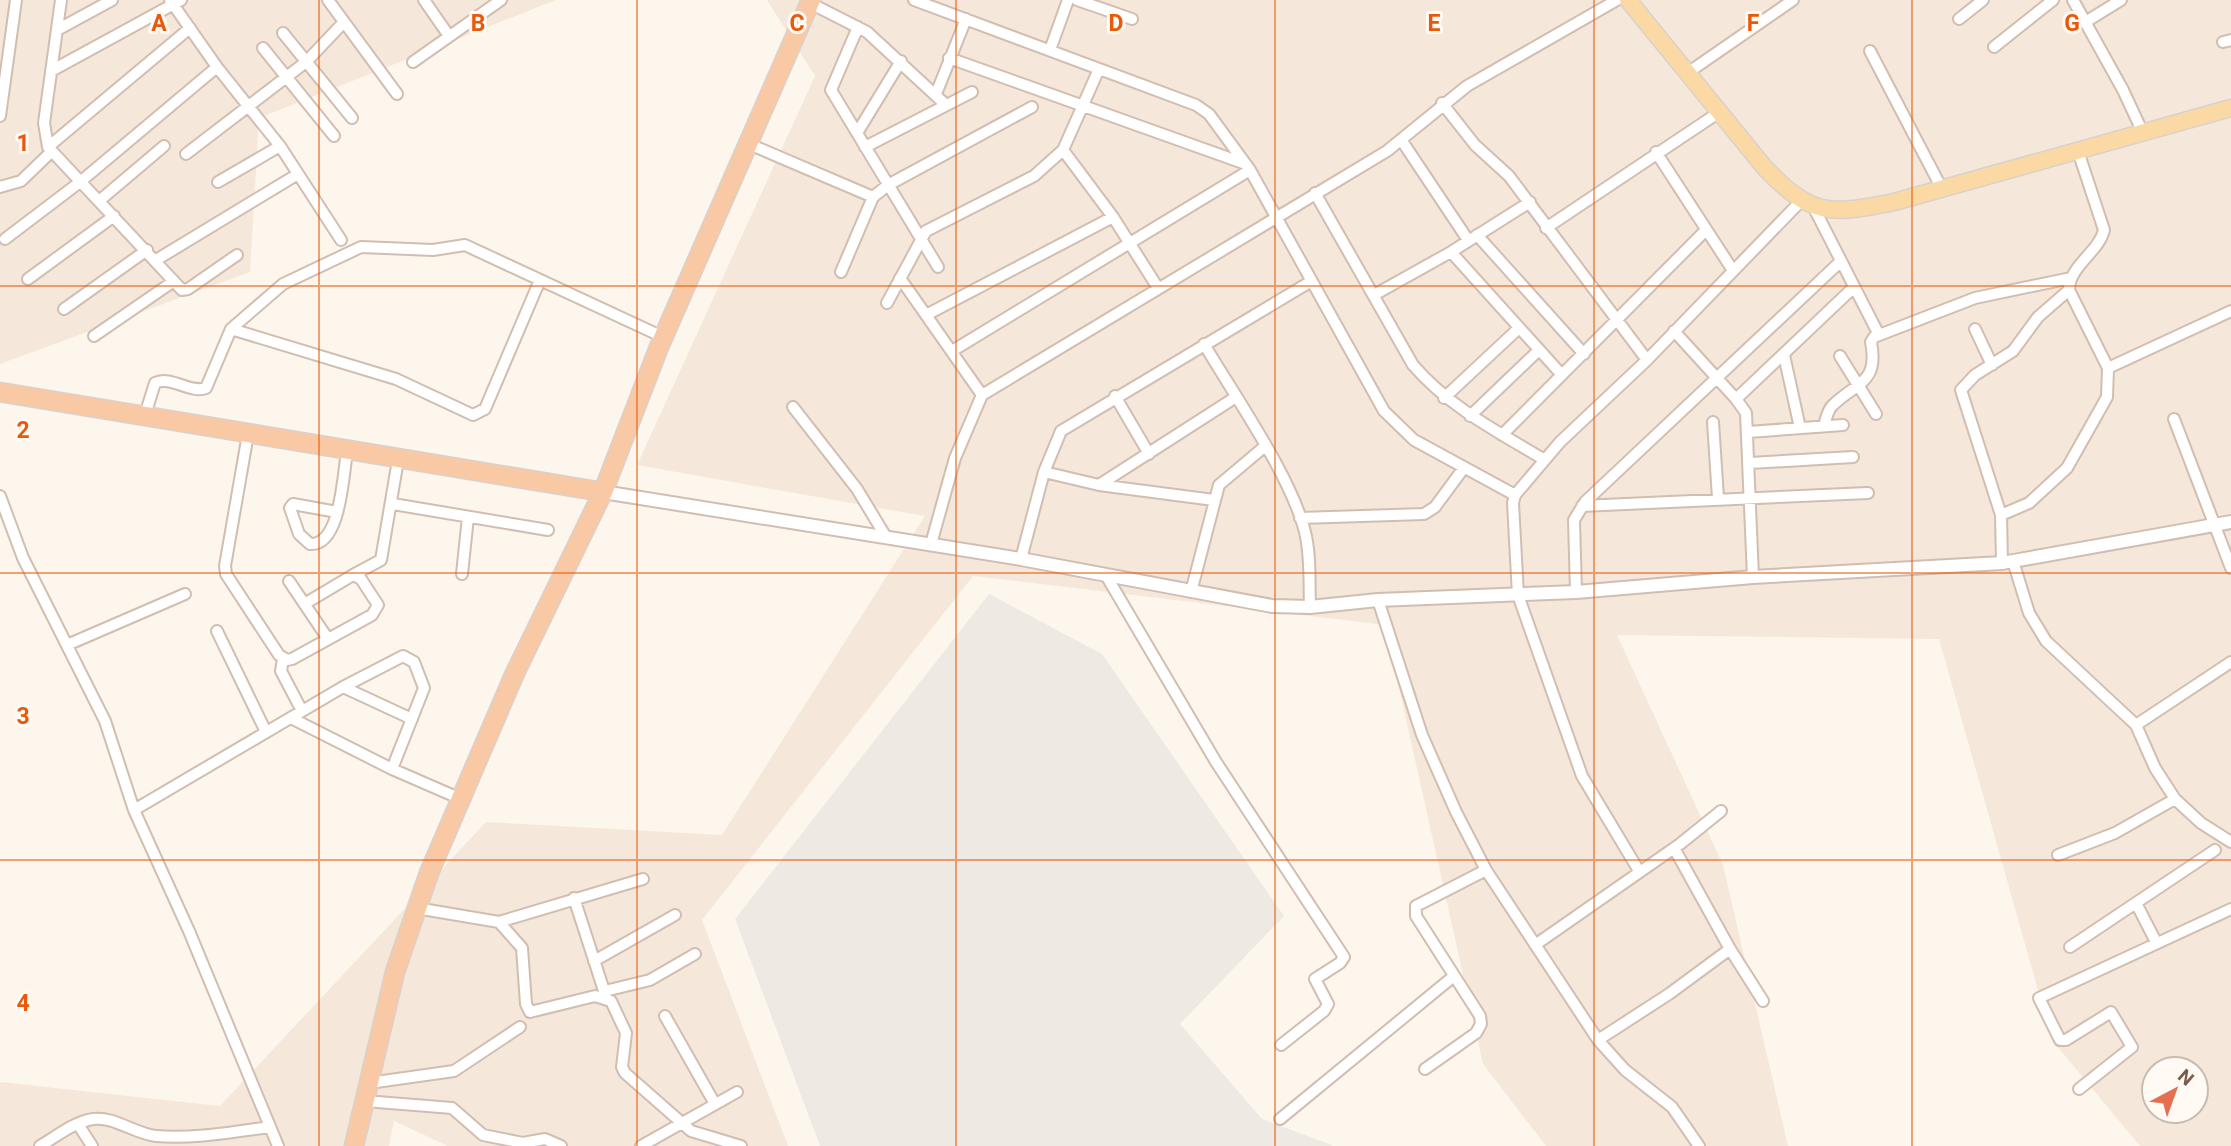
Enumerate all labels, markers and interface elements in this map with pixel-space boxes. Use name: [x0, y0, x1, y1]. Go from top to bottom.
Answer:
text: A: [151, 10, 167, 37]
text: B: [471, 10, 485, 37]
text: C: [789, 10, 805, 37]
text: D: [1109, 10, 1123, 37]
text: E: [1428, 10, 1441, 37]
text: F: [1747, 10, 1760, 37]
text: G: [2064, 10, 2080, 37]
text: 1: [16, 130, 30, 157]
text: 2: [16, 417, 30, 444]
text: 3: [16, 703, 30, 730]
text: 4: [16, 990, 30, 1017]
north arrow: [2140, 1055, 2210, 1125]
text: N: [2173, 1064, 2198, 1091]

